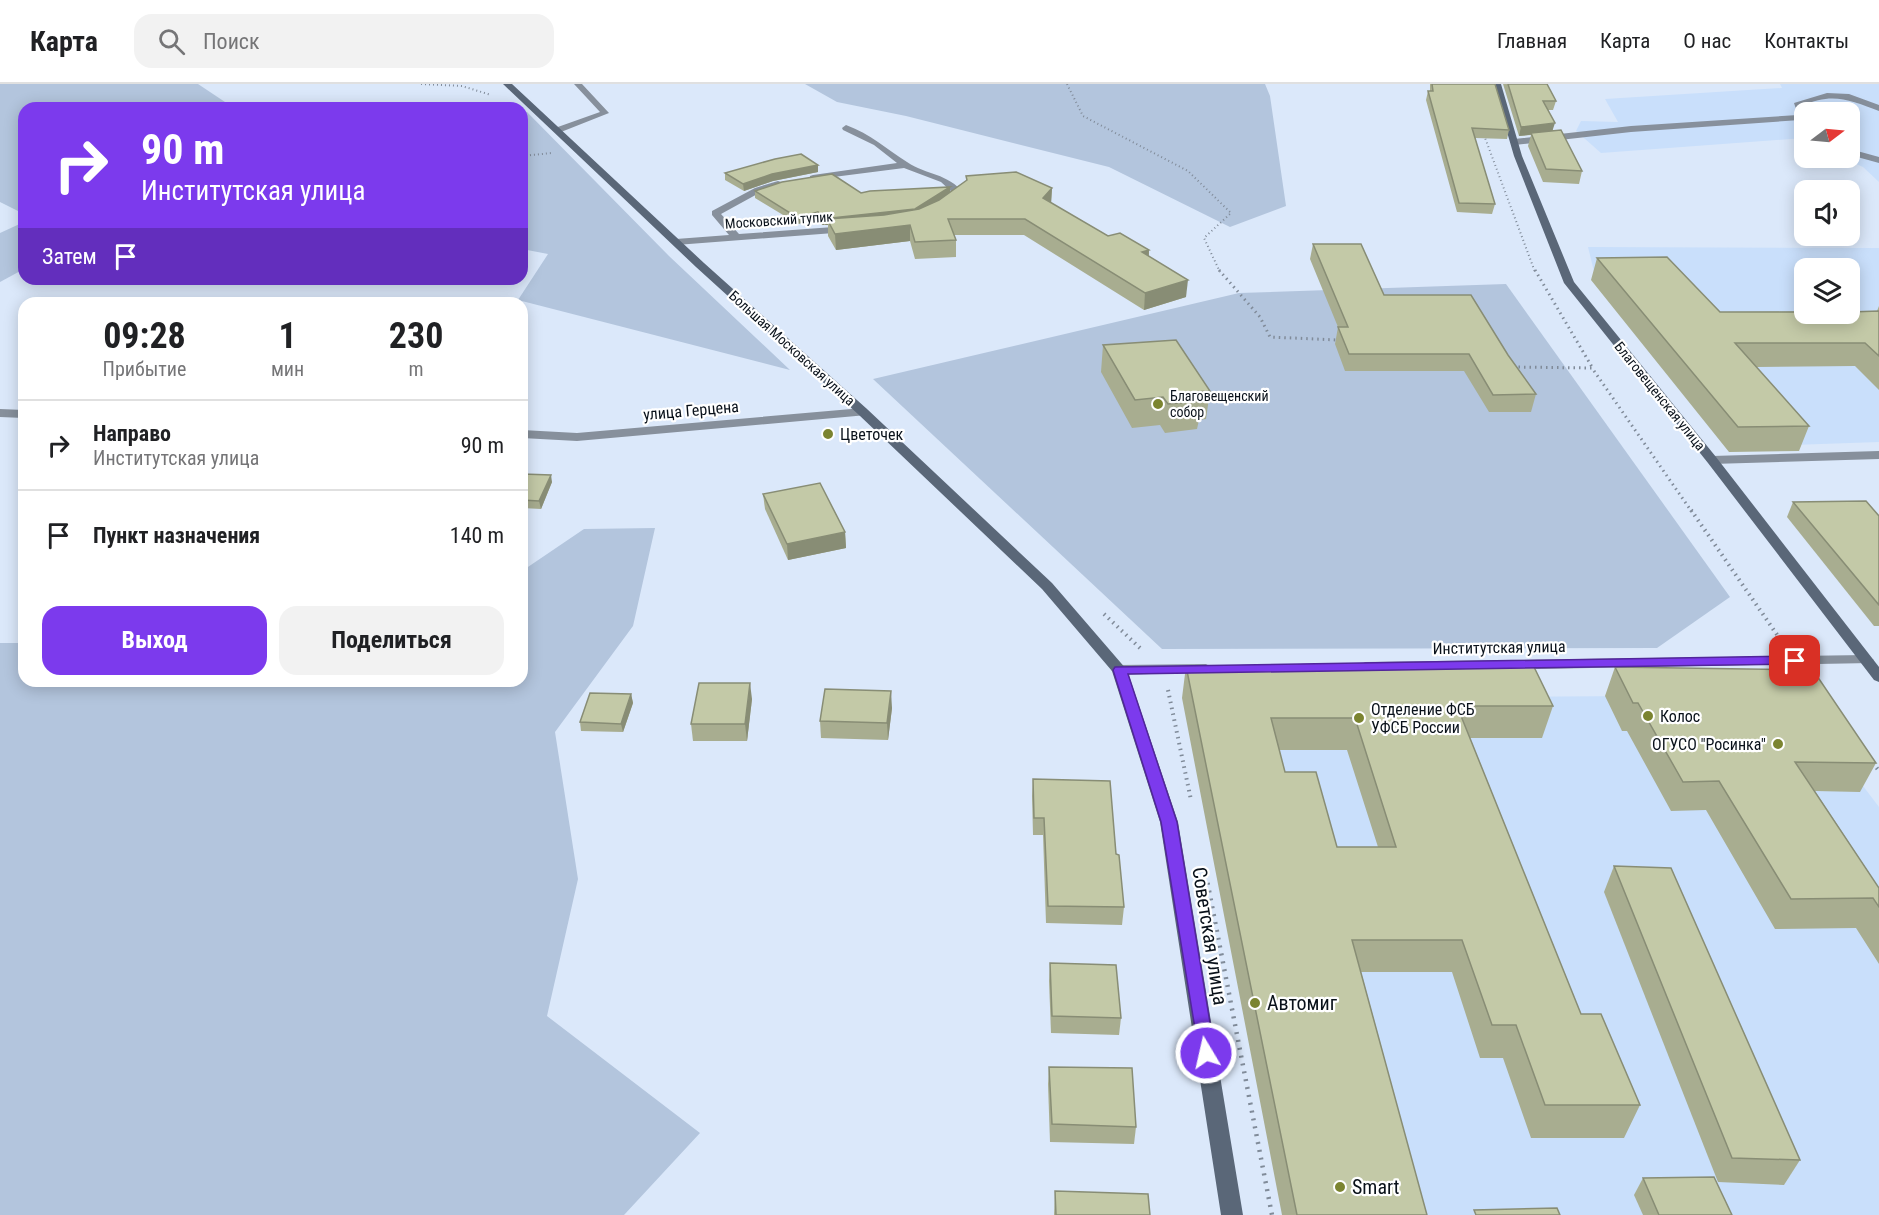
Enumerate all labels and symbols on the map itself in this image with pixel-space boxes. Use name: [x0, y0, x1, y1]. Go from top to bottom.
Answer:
north arrow: [1794, 102, 1860, 168]
street label: Московский тупик: [724, 208, 834, 232]
street label: Большая Московская улица: [726, 287, 858, 409]
street label: Благовещенская улица: [1611, 339, 1709, 453]
place label: Благовещенский собор: [1170, 388, 1269, 420]
street label: улица Герцена: [642, 397, 740, 424]
marker: Благовещенский собор: [1151, 397, 1165, 411]
place label: Цветочек: [840, 425, 903, 444]
marker: Цветочек: [821, 427, 835, 441]
pin: [1769, 635, 1820, 686]
street label: Институтская улица: [1432, 637, 1566, 658]
place label: Отделение ФСБ УФСБ России: [1371, 700, 1475, 737]
place label: Колос: [1660, 707, 1700, 726]
marker: Колос: [1641, 709, 1655, 723]
marker: Отделение ФСБ УФСБ России: [1352, 711, 1366, 725]
place label: ОГУСО "Росинка": [1652, 735, 1766, 754]
marker: ОГУСО "Росинка": [1771, 737, 1785, 751]
street label: Советская улица: [1187, 865, 1233, 1007]
place label: Автомиг: [1267, 991, 1338, 1015]
marker: Автомиг: [1248, 996, 1262, 1010]
position arrow: [1174, 1021, 1238, 1085]
place label: Smart: [1352, 1175, 1400, 1199]
marker: Smart: [1333, 1180, 1347, 1194]

